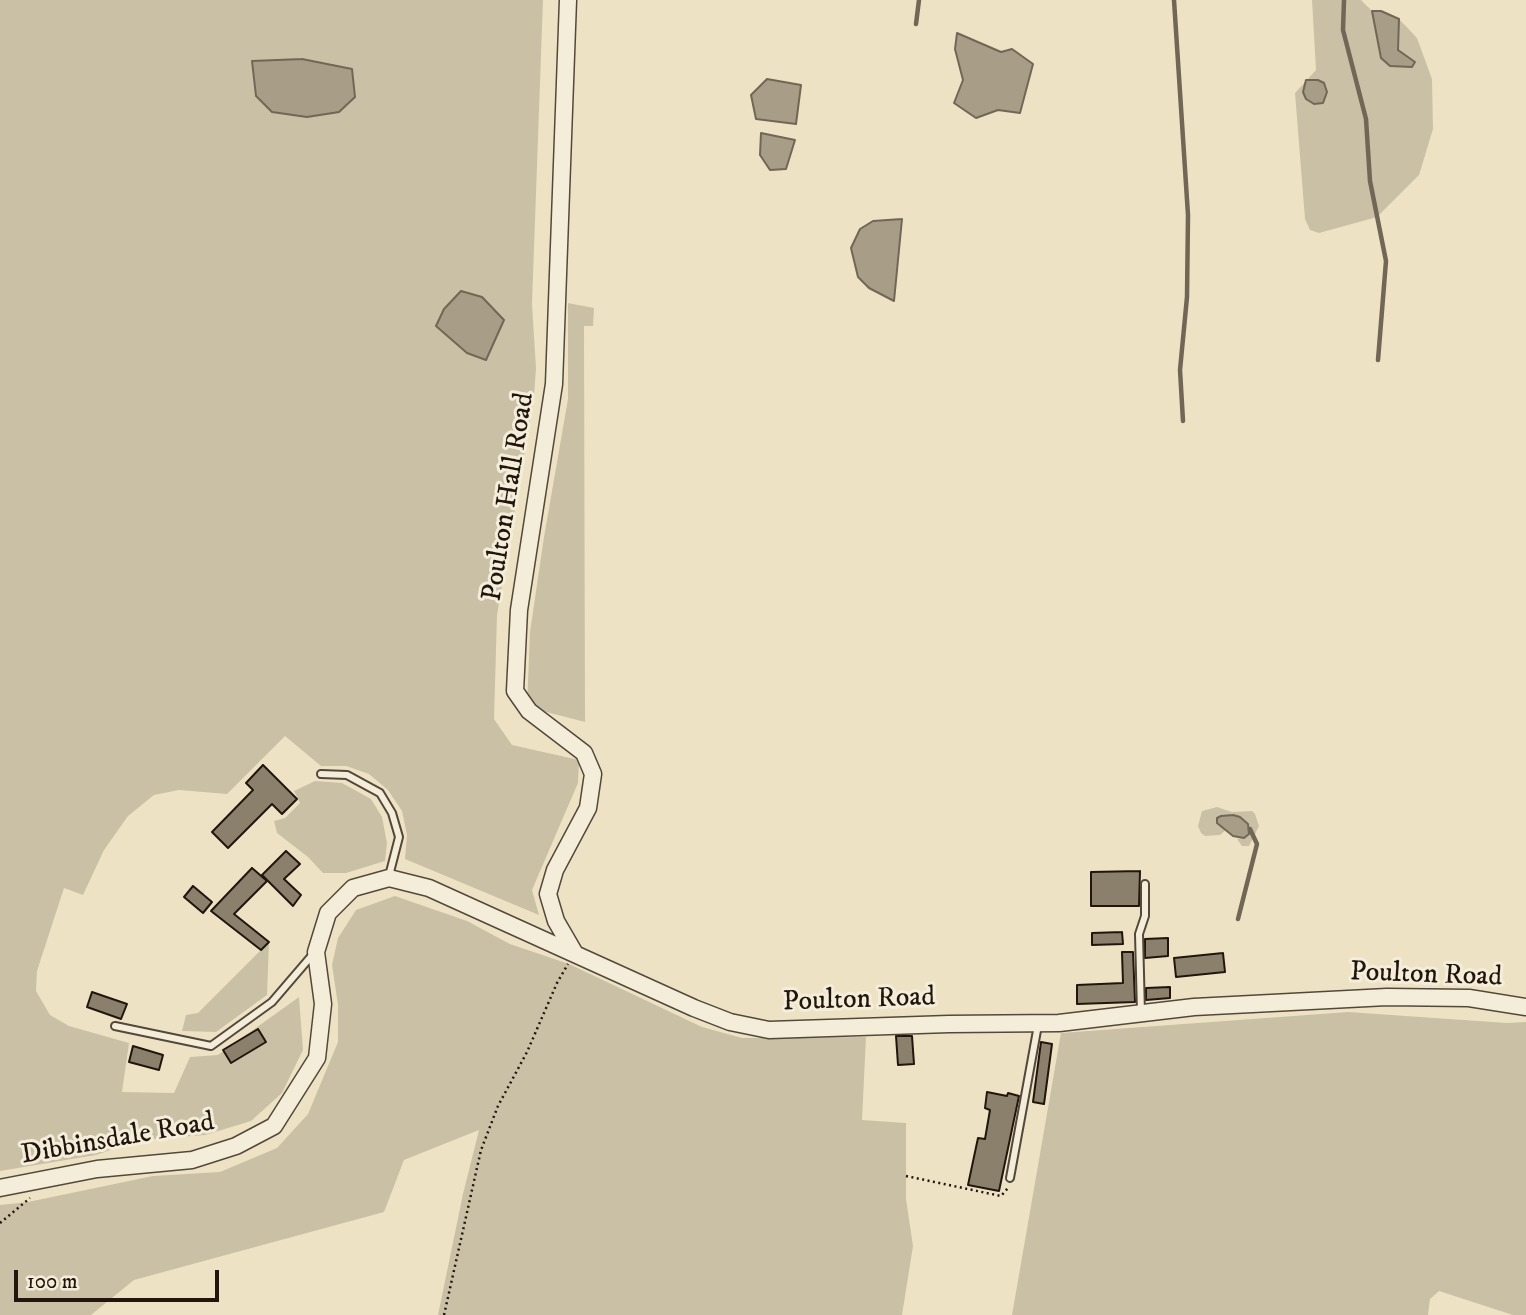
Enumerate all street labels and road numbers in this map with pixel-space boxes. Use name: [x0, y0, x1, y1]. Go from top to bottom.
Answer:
street label: Poulton Hall Road: [477, 390, 543, 604]
street label: Poulton Road: [1349, 957, 1503, 995]
street label: Poulton Road: [782, 982, 936, 1020]
street label: Dibbinsdale Road: [19, 1107, 217, 1173]

